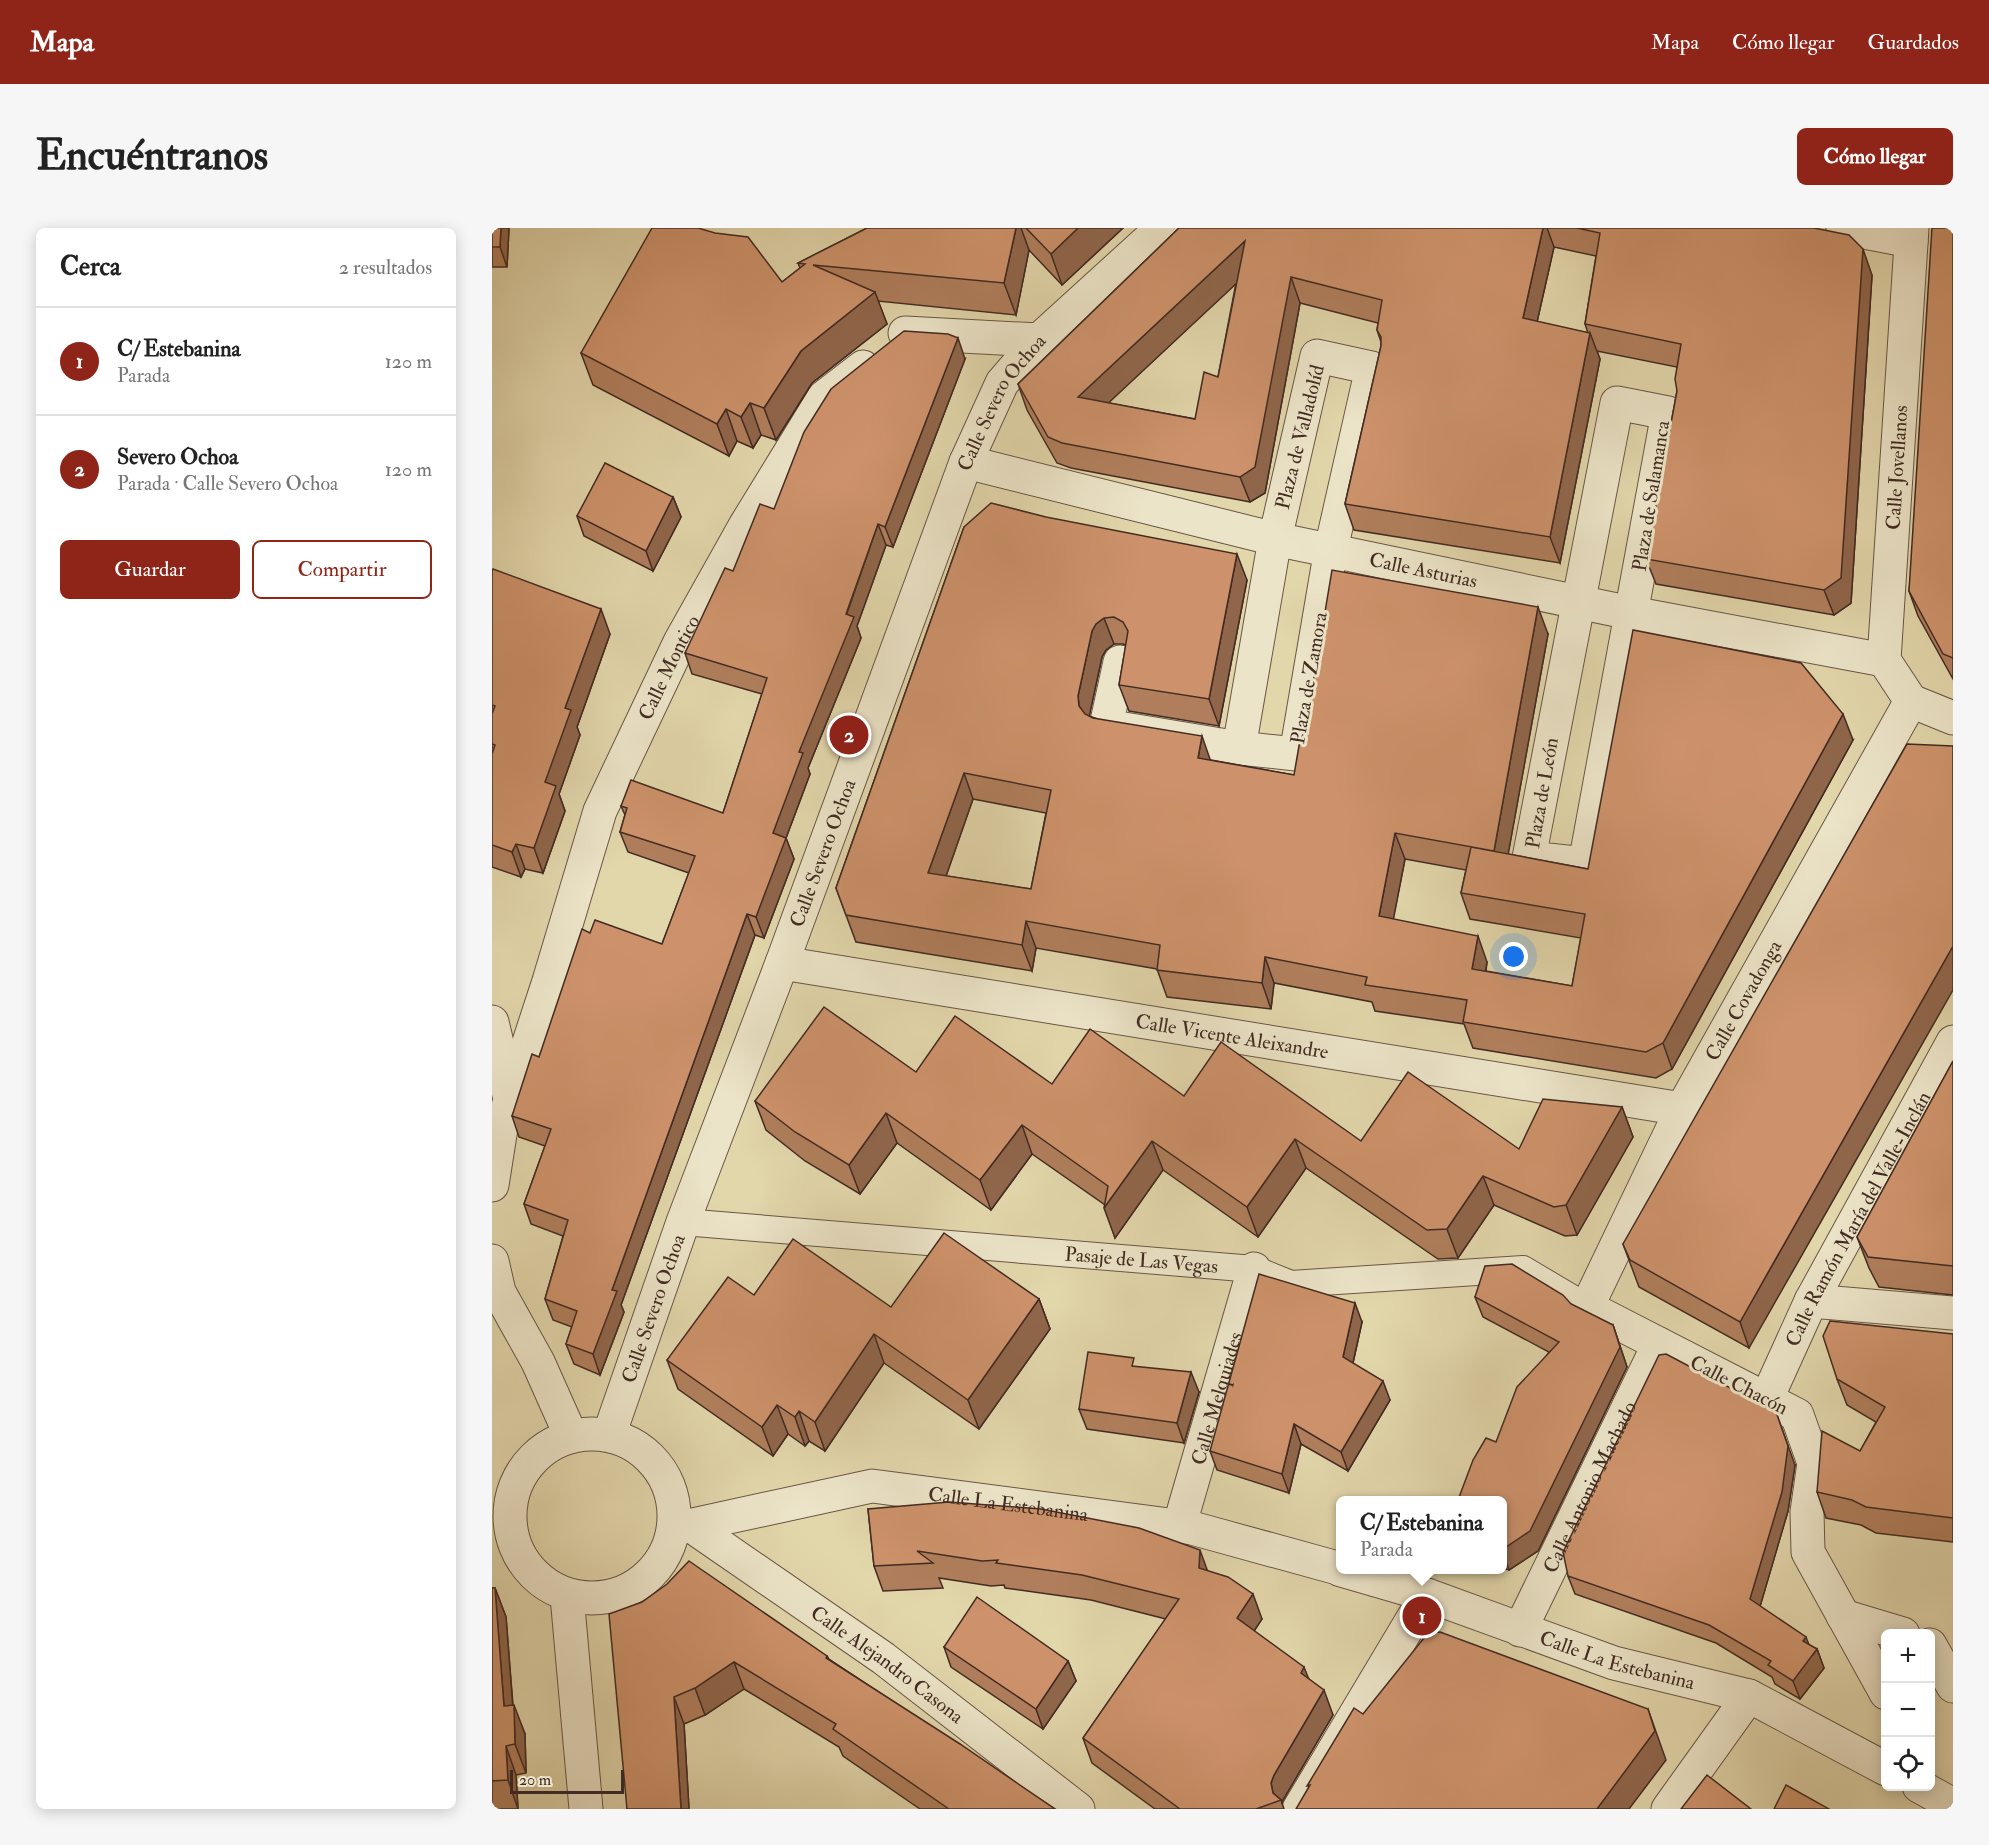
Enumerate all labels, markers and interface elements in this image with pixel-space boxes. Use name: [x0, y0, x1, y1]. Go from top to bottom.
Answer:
text: Mapa: [30, 25, 94, 60]
text: Mapa: [1651, 29, 1699, 56]
text: Cómo llegar: [1732, 29, 1835, 56]
text: Guardados: [1868, 29, 1959, 56]
button: Cómo llegar: [1797, 128, 1953, 185]
text: Encuéntranos: [36, 130, 268, 182]
text: Cerca: [60, 251, 121, 283]
text: 2 resultados: [339, 255, 432, 280]
street label: Calle Severo Ochoa: [951, 328, 1052, 474]
text: C/ Estebanina: [117, 335, 241, 363]
text: 1: [76, 349, 83, 374]
text: 120 m: [385, 349, 432, 374]
street label: Plaza de Valladolíd: [1270, 362, 1330, 512]
text: Parada: [117, 363, 170, 388]
street label: Calle Jovellanos: [1880, 404, 1913, 531]
street label: Plaza de Salamanca: [1627, 418, 1675, 573]
text: Severo Ochoa: [117, 443, 238, 471]
text: 2: [74, 457, 85, 482]
text: 120 m: [385, 457, 432, 482]
text: Parada · Calle Severo Ochoa: [117, 471, 338, 496]
button: Guardar: [60, 540, 240, 599]
button: Compartir: [252, 540, 432, 599]
street label: Calle Asturias: [1367, 546, 1480, 593]
street label: Plaza de Zamora: [1285, 609, 1333, 746]
street label: Calle Montico: [632, 611, 705, 724]
pin: 2: [830, 712, 868, 758]
street label: Plaza de León: [1520, 735, 1564, 851]
street label: Calle Severo Ochoa: [784, 775, 861, 930]
street label: Calle Covadonga: [1699, 935, 1787, 1065]
your location: [1499, 942, 1528, 971]
street label: Calle Vicente Aleixandre: [1134, 1008, 1330, 1064]
street label: Calle Ramón María del Valle-Inclán: [1780, 1087, 1936, 1350]
street label: Calle Severo Ochoa: [616, 1230, 691, 1386]
street label: Pasaje de Las Vegas: [1064, 1241, 1219, 1279]
street label: Calle Melquiades: [1185, 1329, 1248, 1468]
street label: Calle Chacón: [1686, 1350, 1792, 1420]
street label: Calle Antonio Machado: [1537, 1397, 1642, 1577]
street label: Calle La Estebanina: [927, 1481, 1090, 1527]
popup: [1336, 1496, 1507, 1574]
text: C/ Estebanina: [1360, 1509, 1483, 1537]
text: Parada: [1360, 1537, 1413, 1562]
pin: 1: [1402, 1594, 1442, 1638]
street label: Calle Alejandro Casona: [806, 1600, 970, 1729]
street label: Calle La Estebanina: [1536, 1625, 1698, 1695]
map controls: [1881, 1629, 1935, 1791]
button: +: [1881, 1629, 1935, 1683]
button: −: [1881, 1683, 1935, 1737]
button: locate: [1881, 1737, 1935, 1791]
scale bar: [510, 1767, 624, 1794]
text: 20 m: [519, 1770, 551, 1790]

